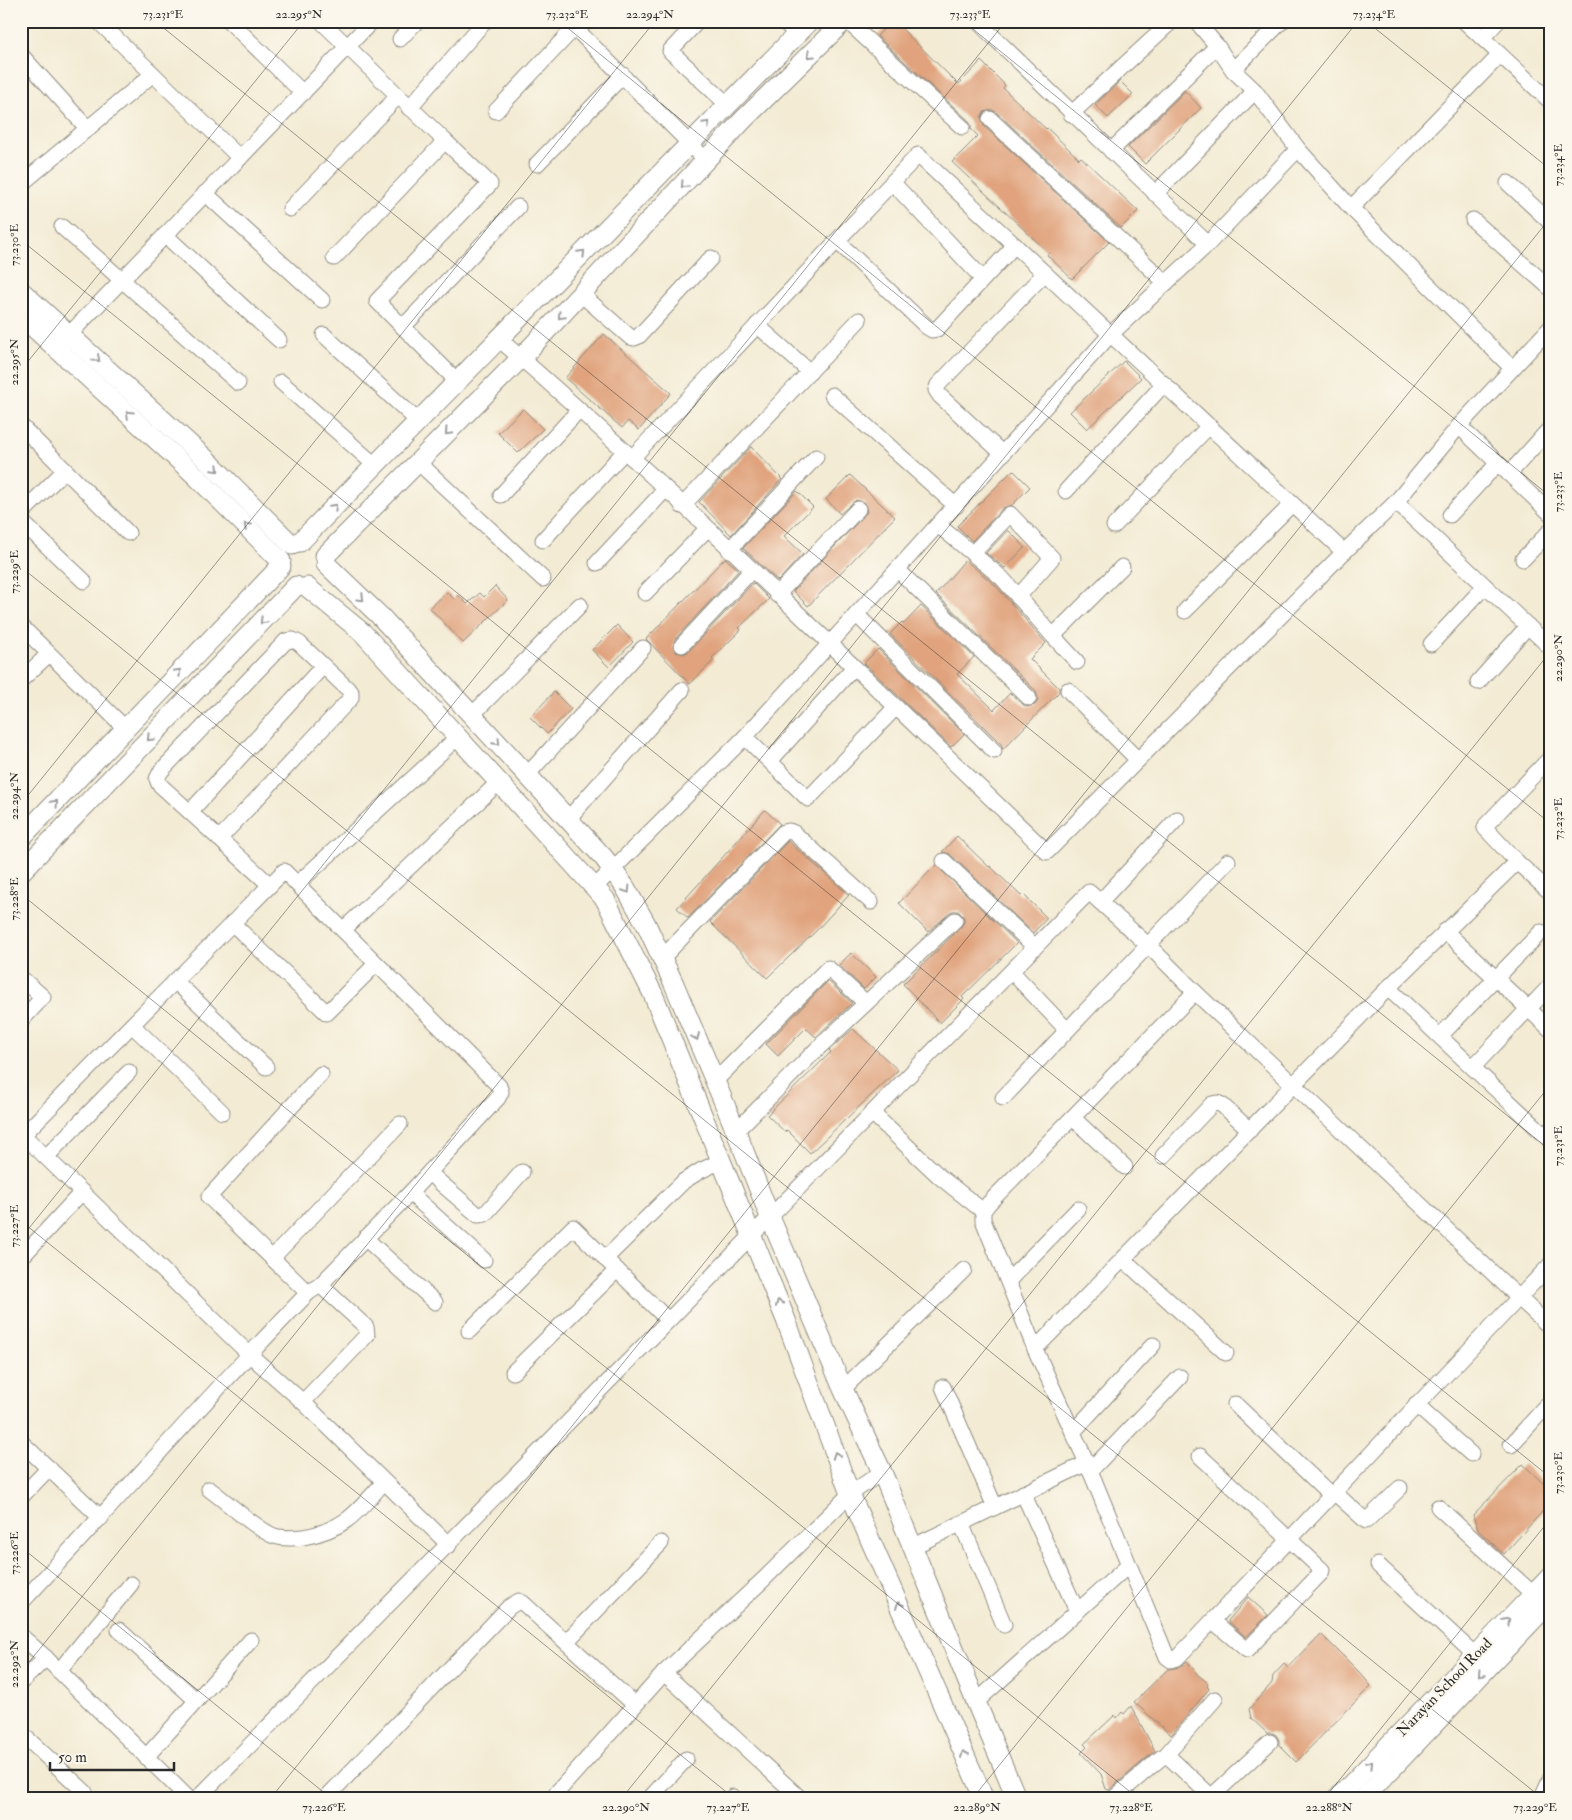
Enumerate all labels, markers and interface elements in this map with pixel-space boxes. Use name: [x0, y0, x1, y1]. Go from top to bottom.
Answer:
text: 73.231°E: [143, 7, 183, 22]
text: 22.295°N: [276, 7, 323, 22]
text: 73.232°E: [546, 7, 588, 22]
text: 22.294°N: [626, 7, 674, 22]
text: 73.233°E: [950, 7, 991, 22]
text: 73.234°E: [1353, 7, 1396, 22]
one-way arrow: [806, 49, 815, 58]
one-way arrow: [702, 121, 711, 130]
text: 73.234°E: [1551, 143, 1566, 186]
one-way arrow: [681, 179, 690, 188]
text: 73.230°E: [7, 224, 22, 266]
one-way arrow: [576, 250, 585, 259]
one-way arrow: [558, 310, 567, 319]
text: 22.295°N: [7, 338, 22, 385]
one-way arrow: [91, 353, 100, 362]
one-way arrow: [126, 411, 135, 420]
one-way arrow: [445, 427, 454, 436]
one-way arrow: [210, 463, 219, 472]
text: 73.233°E: [1551, 471, 1566, 512]
one-way arrow: [328, 504, 337, 513]
one-way arrow: [244, 523, 253, 532]
text: 73.229°E: [7, 550, 22, 594]
one-way arrow: [356, 592, 365, 601]
one-way arrow: [260, 616, 269, 625]
text: 22.290°N: [1551, 634, 1566, 682]
one-way arrow: [172, 669, 181, 678]
one-way arrow: [147, 733, 156, 742]
one-way arrow: [491, 736, 500, 745]
text: 22.294°N: [7, 772, 22, 820]
text: 73.232°E: [1551, 798, 1566, 840]
one-way arrow: [49, 799, 58, 808]
text: 73.228°E: [7, 877, 22, 921]
one-way arrow: [620, 885, 630, 894]
one-way arrow: [690, 1032, 701, 1041]
text: 73.231°E: [1551, 1126, 1566, 1166]
text: 73.227°E: [7, 1204, 22, 1247]
one-way arrow: [774, 1300, 784, 1308]
one-way arrow: [832, 1452, 842, 1460]
text: 73.230°E: [1551, 1452, 1566, 1494]
text: 73.226°E: [7, 1531, 22, 1575]
one-way arrow: [895, 1601, 905, 1610]
one-way arrow: [1501, 1618, 1510, 1627]
street label: Narayan School Road: [1393, 1634, 1497, 1741]
text: 22.292°N: [7, 1640, 22, 1688]
one-way arrow: [1478, 1669, 1487, 1678]
scale bar: [50, 1740, 174, 1772]
text: 50 m: [58, 1748, 87, 1767]
one-way arrow: [960, 1750, 971, 1759]
one-way arrow: [1365, 1760, 1374, 1769]
text: 73.226°E: [302, 1800, 346, 1815]
text: 22.290°N: [602, 1800, 650, 1815]
text: 73.227°E: [707, 1800, 750, 1815]
text: 22.289°N: [953, 1800, 1001, 1815]
text: 73.228°E: [1109, 1800, 1153, 1815]
text: 22.288°N: [1306, 1800, 1353, 1815]
text: 73.229°E: [1513, 1800, 1557, 1815]

